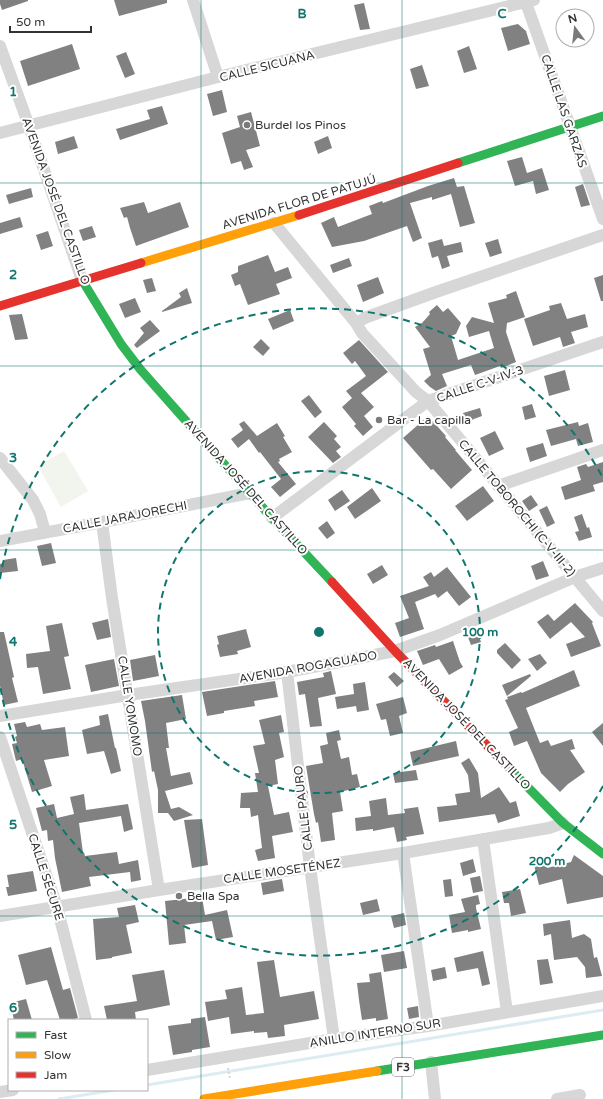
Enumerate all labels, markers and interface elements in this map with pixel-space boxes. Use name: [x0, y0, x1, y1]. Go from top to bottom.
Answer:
text: B: [297, 6, 307, 22]
text: C: [497, 6, 507, 22]
scale bar: [10, 8, 91, 34]
north arrow: [555, 8, 595, 48]
text: N: [567, 11, 578, 26]
text: 50 m: [16, 15, 45, 29]
street label: CALLE SICUANA: [218, 47, 316, 85]
street label: CALLE LAS GARZAS: [538, 53, 590, 169]
text: 1: [9, 84, 17, 100]
street label: AVENIDA JOSÉ DEL CASTILLO: [19, 115, 93, 287]
place label: Burdel los Pinos: [255, 118, 346, 132]
marker: Burdel los Pinos: [242, 120, 252, 130]
street label: AVENIDA FLOR DE PATUJÚ: [220, 172, 378, 232]
text: 2: [9, 267, 17, 283]
street label: CALLE C-V-IV-3: [435, 363, 525, 405]
place label: Bar - La capilla: [387, 413, 471, 427]
marker: Bar - La capilla: [374, 415, 384, 425]
street label: AVENIDA JOSÉ DEL CASTILLO: [182, 417, 311, 558]
street label: CALLE TOBOROCHI (C-V-III-2): [456, 437, 579, 579]
text: 3: [9, 450, 17, 466]
street label: CALLE JARAJORECHI: [62, 498, 188, 536]
centre of rings: [312, 625, 326, 639]
text: 100 m: [462, 625, 498, 639]
text: 4: [9, 634, 18, 650]
street label: AVENIDA ROGAGUADO: [238, 648, 378, 686]
street label: CALLE YOMOMO: [115, 655, 145, 758]
street label: AVENIDA JOSÉ DEL CASTILLO: [400, 655, 534, 793]
street label: CALLE PAURO: [291, 764, 315, 851]
text: 5: [9, 817, 17, 833]
street label: CALLE SÉCURE: [25, 832, 67, 923]
text: 200 m: [529, 854, 565, 868]
street label: CALLE MOSETÉNEZ: [222, 856, 342, 886]
place label: Bella Spa: [187, 889, 240, 903]
marker: Bella Spa: [174, 891, 184, 901]
text: 6: [9, 1000, 17, 1016]
street label: ANILLO INTERNO SUR: [308, 1016, 442, 1050]
legend: [8, 1019, 148, 1091]
text: Fast: [44, 1028, 68, 1042]
text: Slow: [44, 1048, 71, 1062]
road number: F3: [392, 1058, 414, 1076]
text: Jam: [44, 1068, 67, 1082]

